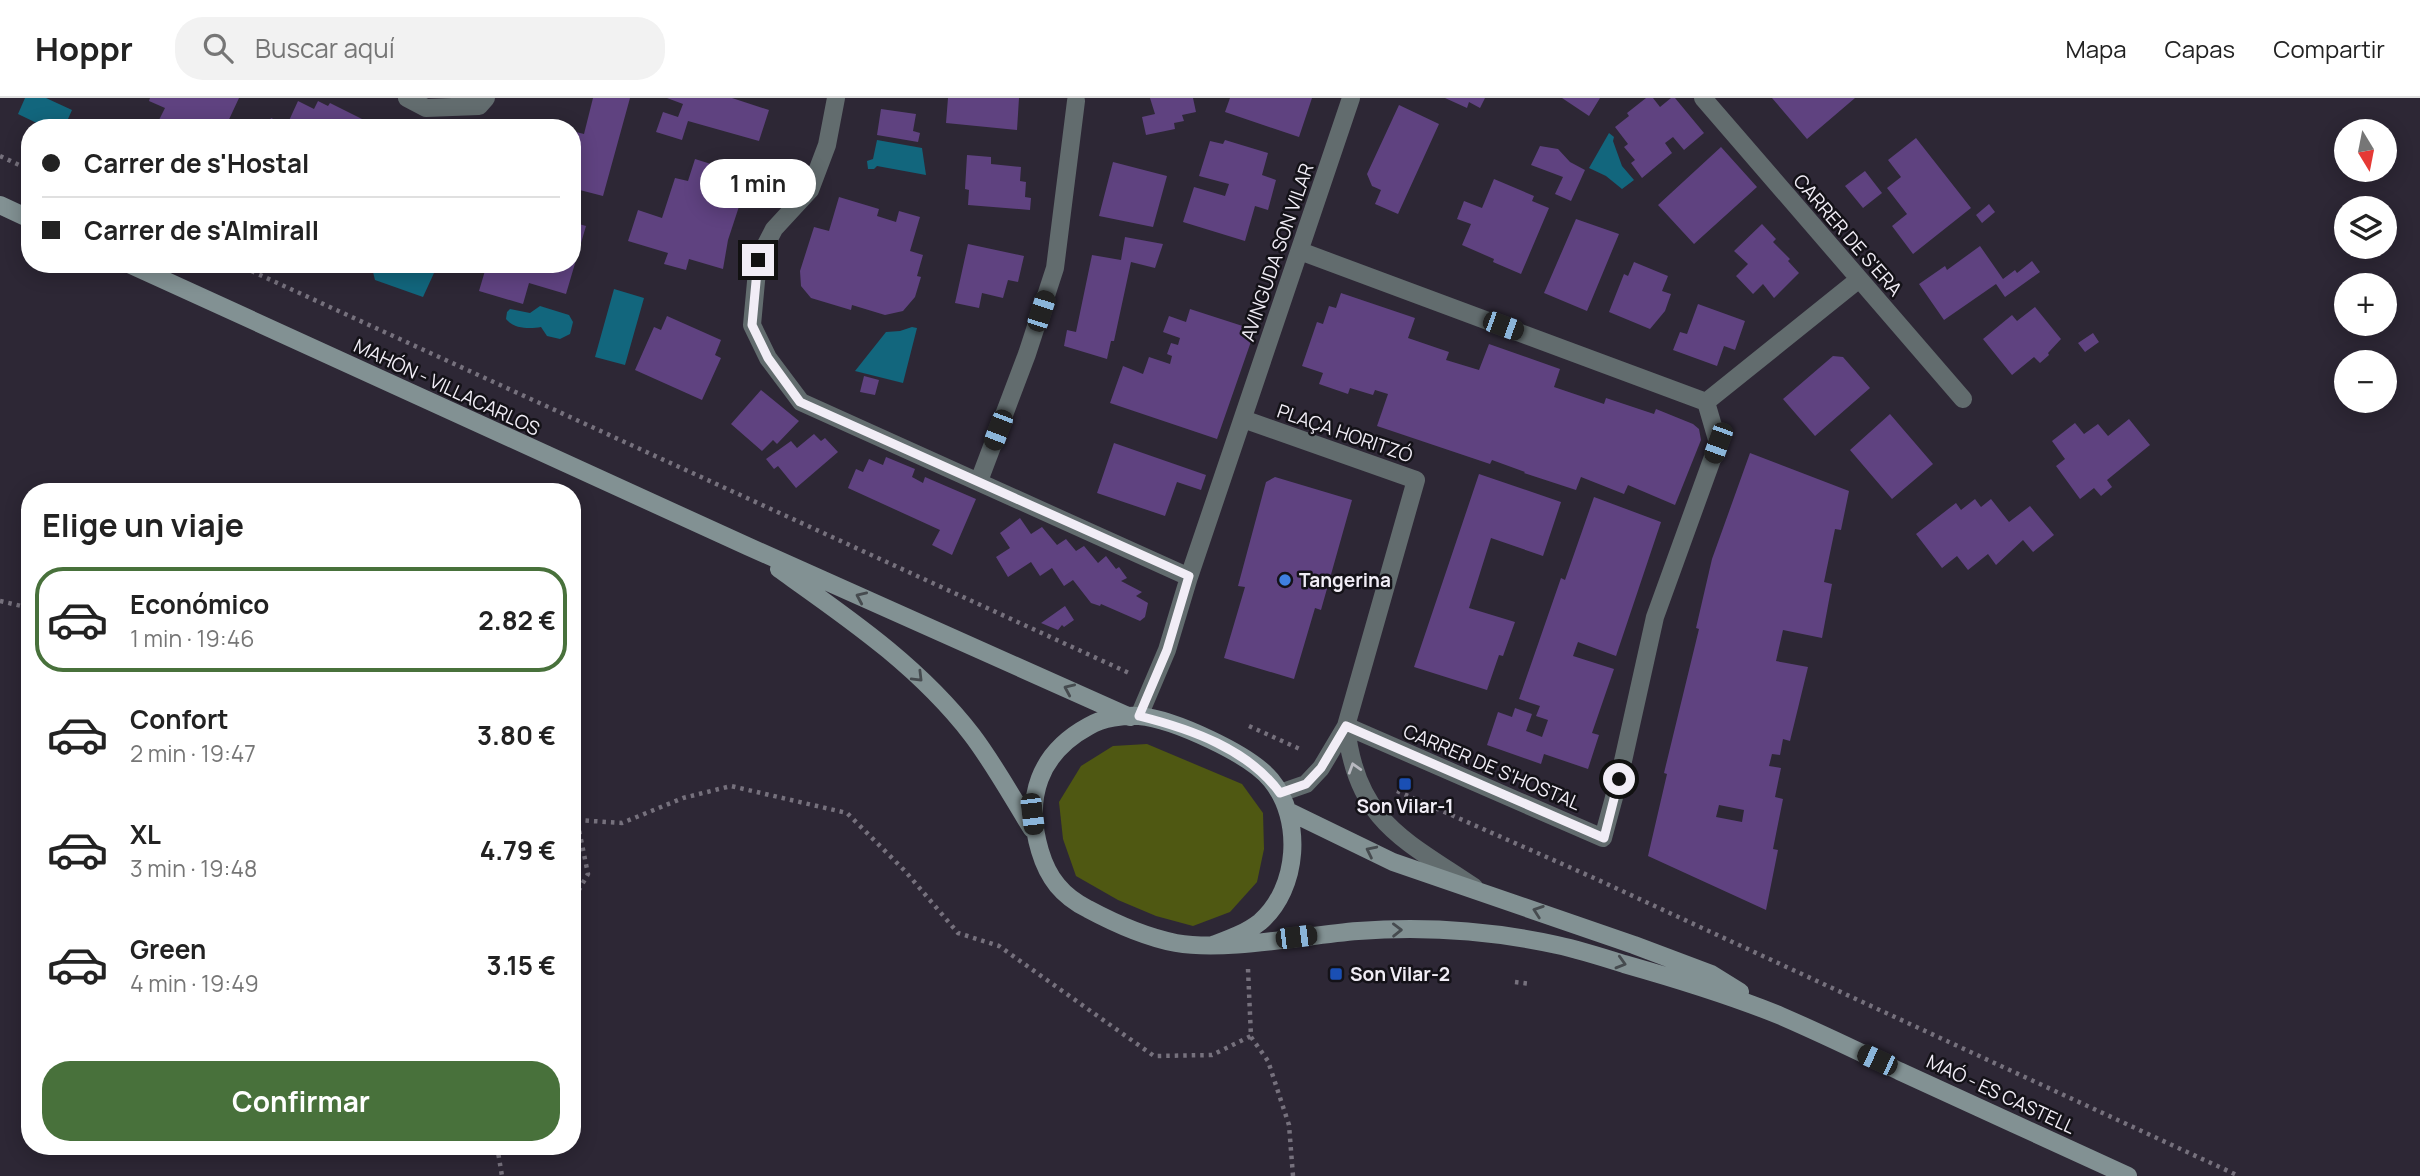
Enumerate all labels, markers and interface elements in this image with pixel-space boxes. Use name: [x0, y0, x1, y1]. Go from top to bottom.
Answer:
search box: [175, 17, 665, 80]
text: Hoppr: [35, 26, 133, 71]
icon: search: [199, 29, 237, 67]
text: Buscar aquí: [255, 30, 395, 66]
text: Mapa: [2066, 32, 2127, 65]
text: Capas: [2165, 32, 2235, 65]
text: Compartir: [2273, 32, 2385, 65]
north arrow: [2334, 119, 2398, 182]
map controls: [2334, 119, 2397, 413]
text: Carrer de s'Hostal: [84, 145, 309, 181]
callout: 1 min: [700, 158, 816, 208]
street label: AVINGUDA SON VILAR: [1234, 160, 1320, 344]
text: 1 min: [730, 167, 786, 199]
street label: CARRER DE S'ERA: [1788, 168, 1908, 302]
button: layers: [2334, 196, 2397, 259]
text: Carrer de s'Almirall: [84, 212, 319, 248]
route end: [742, 244, 774, 276]
button: +: [2334, 273, 2397, 336]
car: [1025, 288, 1058, 334]
car: [1480, 309, 1527, 343]
street label: MAHÓN - VILLACARLOS: [350, 332, 544, 442]
button: −: [2334, 350, 2397, 413]
street label: PLAÇA HORITZÓ: [1274, 398, 1417, 468]
car: [981, 407, 1016, 453]
car: [1701, 420, 1736, 466]
text: Elige un viaje: [42, 503, 244, 547]
place label: Tangerina: [1299, 567, 1391, 593]
marker: Tangerina: [1277, 572, 1293, 588]
text: Económico: [130, 586, 269, 622]
icon: car: [46, 588, 109, 651]
one-way arrow: [856, 591, 868, 605]
text: 2.82 €: [478, 602, 556, 638]
text: 1 min · 19:46: [130, 622, 254, 654]
one-way arrow: [910, 669, 922, 681]
one-way arrow: [1064, 683, 1076, 697]
text: Confort: [130, 701, 229, 737]
icon: car: [46, 703, 109, 766]
text: 3.80 €: [477, 717, 556, 753]
street label: CARRER DE S'HOSTAL: [1399, 718, 1585, 816]
text: 2 min · 19:47: [130, 737, 256, 769]
one-way arrow: [1347, 763, 1362, 775]
route start: [1603, 763, 1635, 795]
marker: Son Vilar-1: [1397, 776, 1413, 792]
car: [1020, 792, 1045, 836]
place label: Son Vilar-1: [1356, 793, 1454, 819]
text: XL: [130, 816, 161, 852]
icon: car: [46, 818, 109, 881]
text: 4.79 €: [480, 832, 556, 868]
one-way arrow: [1366, 845, 1378, 859]
text: 3 min · 19:48: [130, 852, 257, 884]
one-way arrow: [1532, 906, 1544, 920]
one-way arrow: [1392, 922, 1403, 937]
car: [1274, 924, 1319, 950]
text: Green: [130, 931, 206, 967]
icon: car: [46, 933, 109, 996]
text: 3.15 €: [487, 947, 556, 983]
one-way arrow: [1615, 955, 1627, 969]
place label: Son Vilar-2: [1350, 961, 1450, 987]
marker: Son Vilar-2: [1328, 966, 1344, 982]
text: 4 min · 19:49: [130, 967, 259, 999]
car: [1854, 1042, 1901, 1078]
street label: MAÓ - ES CASTELL: [1923, 1048, 2080, 1140]
button: Confirmar: [42, 1061, 560, 1141]

